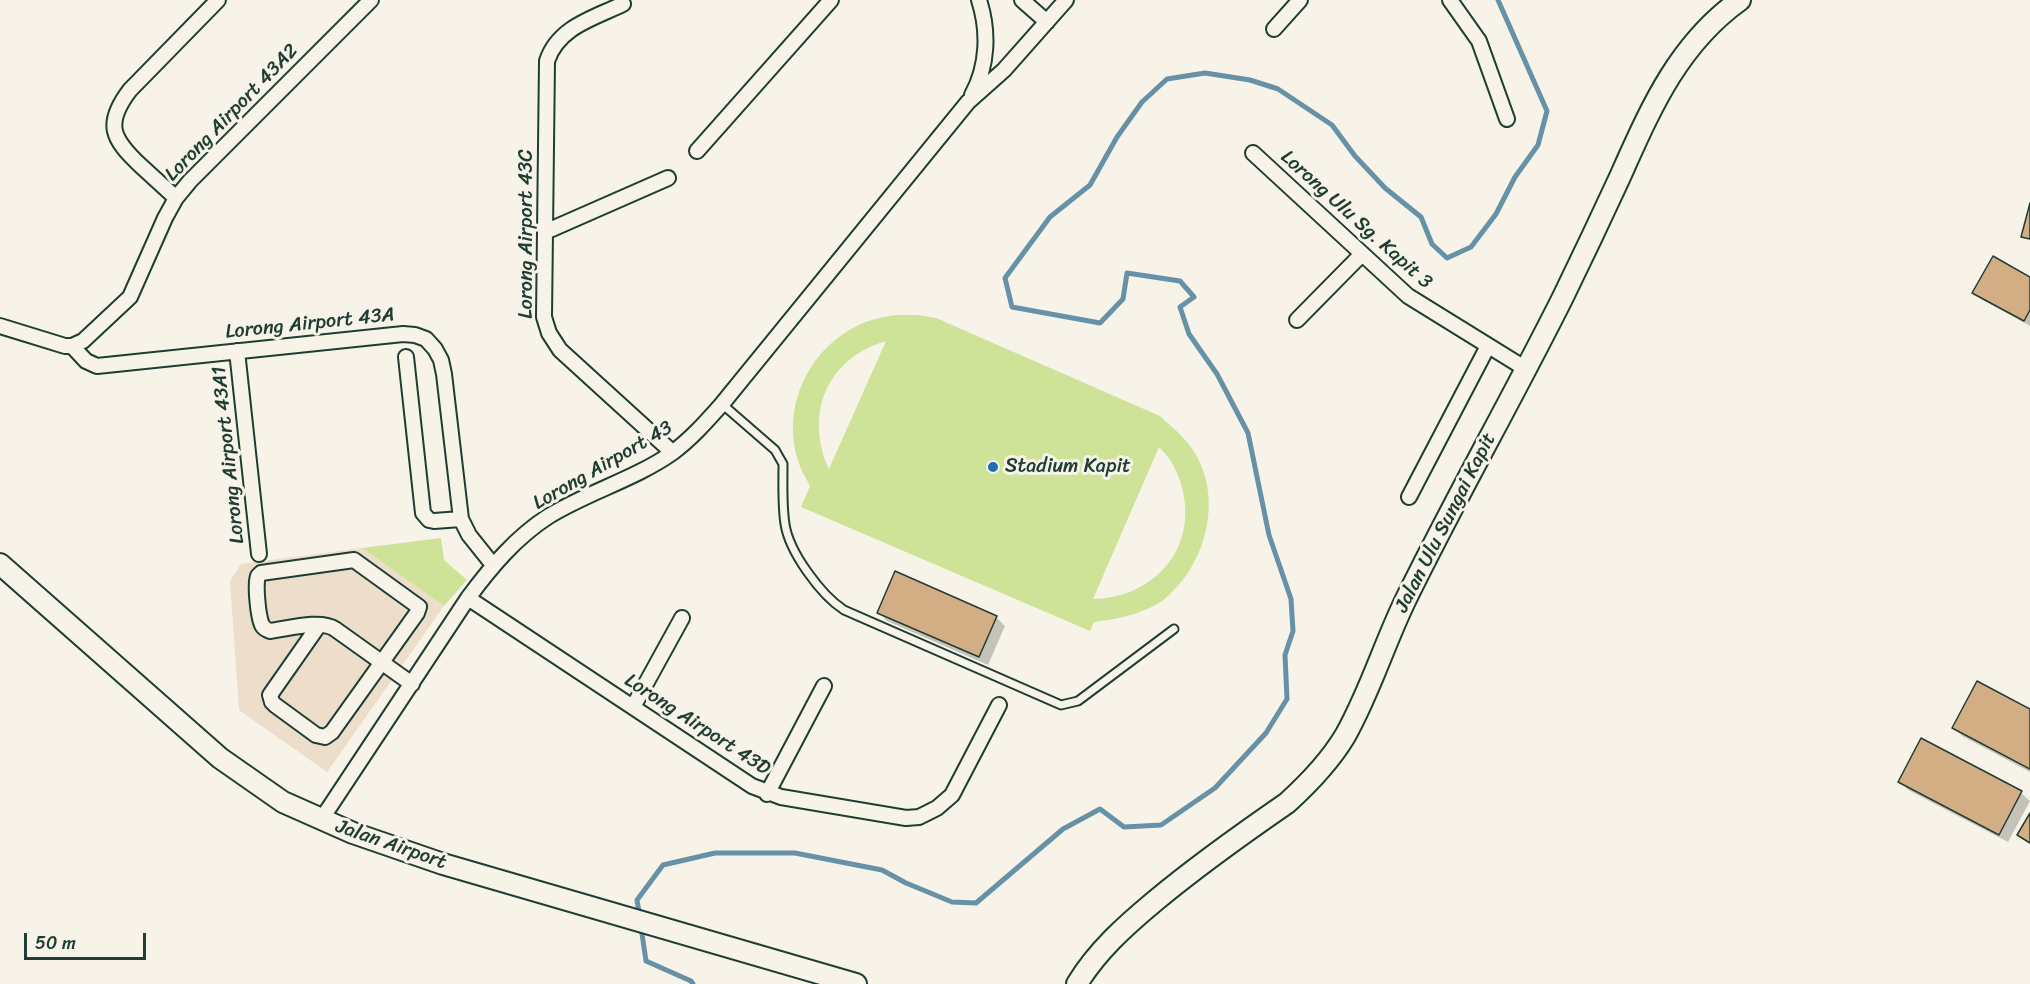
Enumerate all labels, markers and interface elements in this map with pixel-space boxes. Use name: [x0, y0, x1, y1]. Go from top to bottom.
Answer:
street label: Lorong Airport 43A2: [160, 39, 304, 187]
street label: Lorong Ulu Sg. Kapit 3: [1275, 146, 1437, 294]
street label: Lorong Airport 43C: [515, 149, 539, 319]
street label: Lorong Airport 43A: [224, 303, 396, 345]
street label: Lorong Airport 43A1: [208, 365, 250, 545]
street label: Lorong Airport 43: [529, 416, 677, 516]
street label: Jalan Ulu Sungai Kapit: [1390, 429, 1502, 617]
place label: Stadium Kapit: [1005, 455, 1131, 479]
marker: Stadium Kapit: [986, 460, 1000, 474]
street label: Lorong Airport 43D: [620, 669, 774, 781]
street label: Jalan Airport: [332, 815, 450, 875]
scale bar: [27, 921, 148, 959]
text: 50 m: [35, 927, 76, 959]

